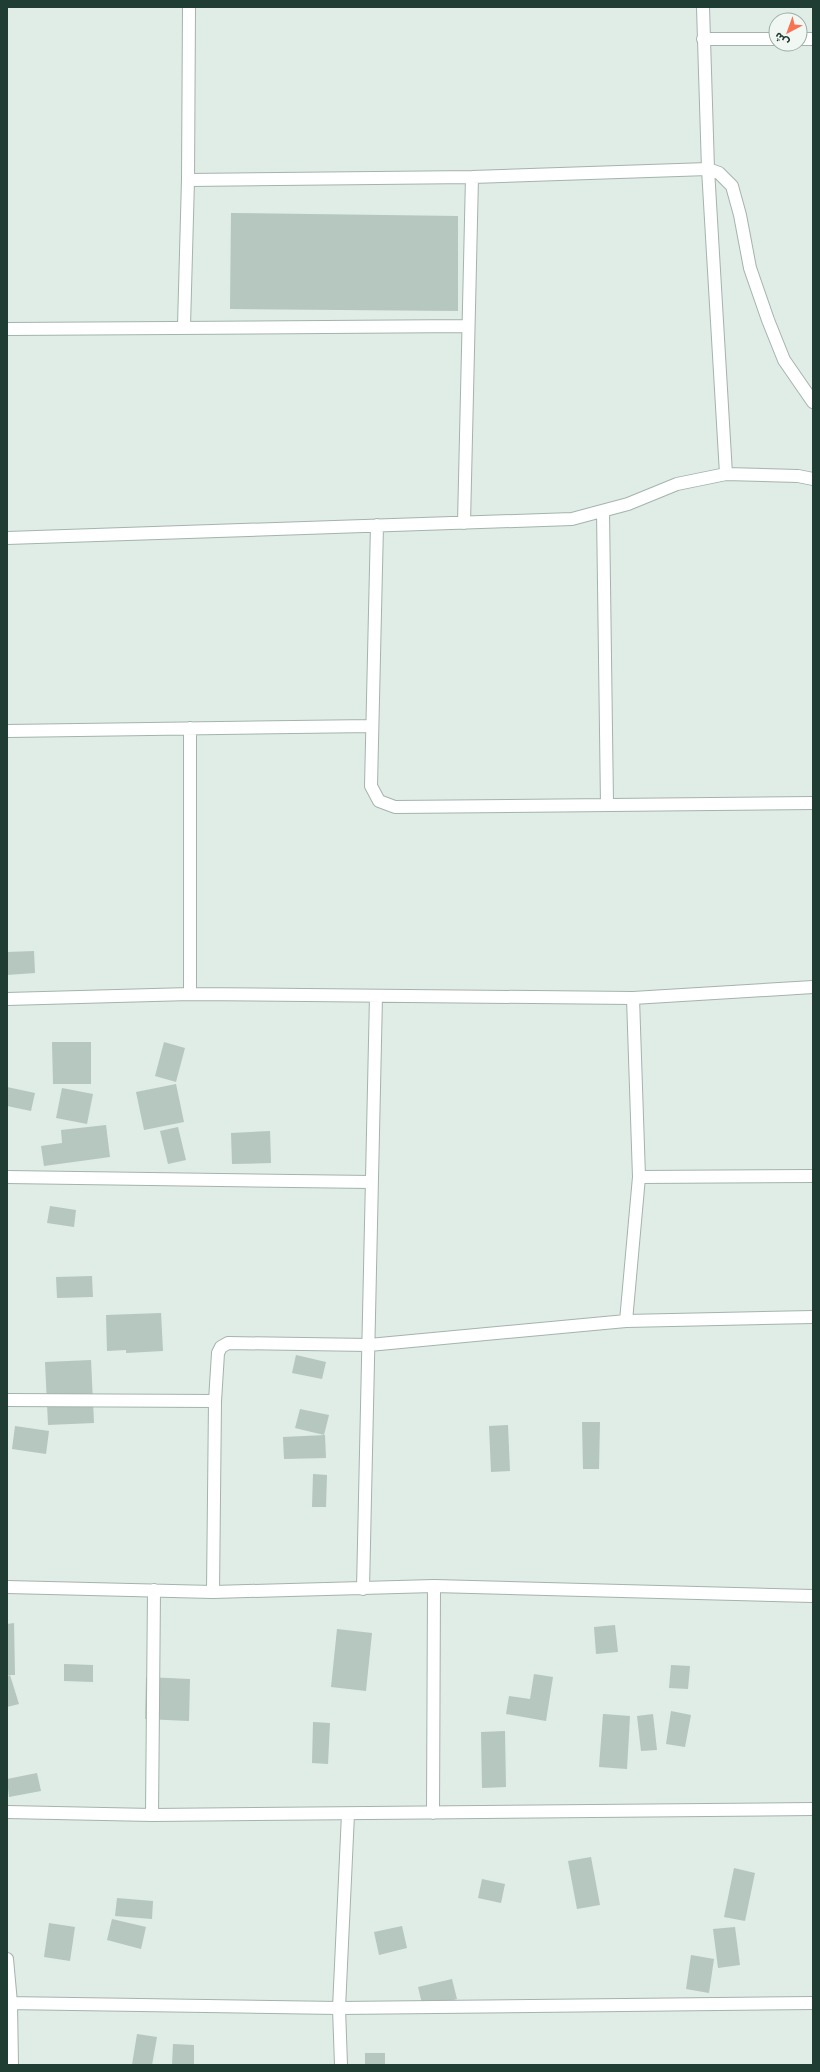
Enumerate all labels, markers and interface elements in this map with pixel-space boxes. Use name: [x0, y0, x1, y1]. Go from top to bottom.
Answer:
north arrow: [768, 12, 808, 52]
text: ش: [772, 29, 792, 49]

